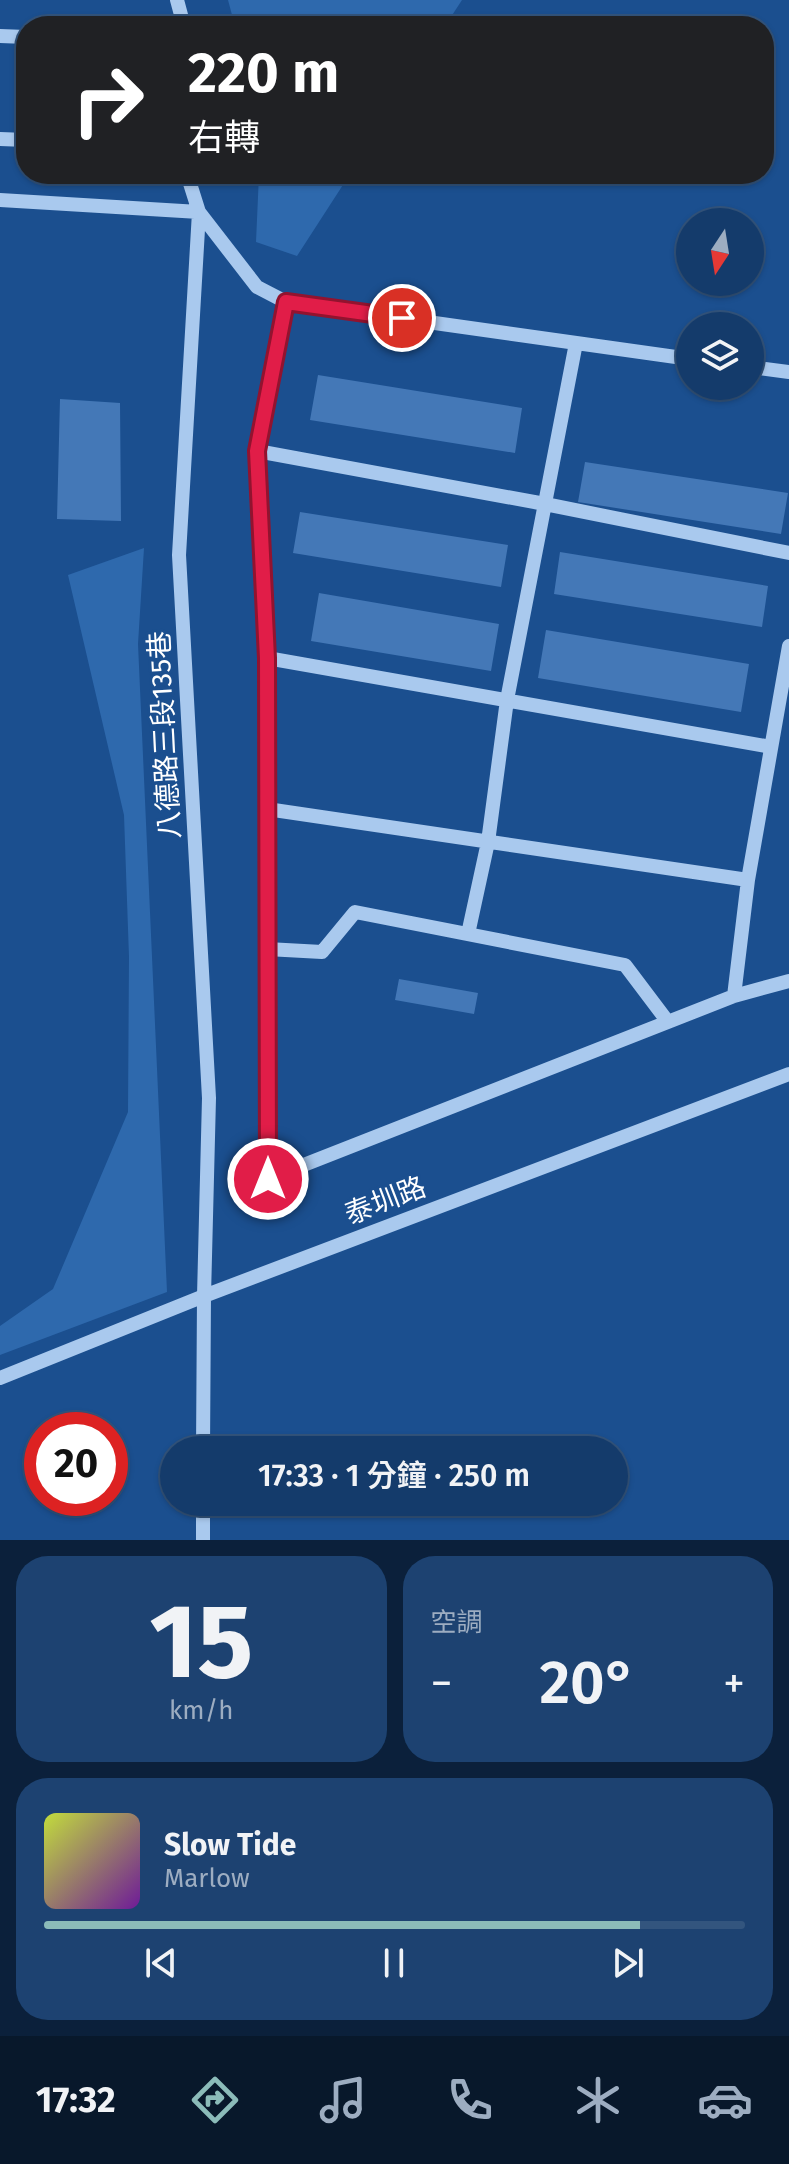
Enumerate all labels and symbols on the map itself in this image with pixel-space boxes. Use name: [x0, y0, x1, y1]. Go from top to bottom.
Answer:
north arrow: [676, 208, 764, 296]
pin: [368, 284, 436, 352]
street label: 八德路三段135巷: [143, 630, 186, 840]
position arrow: [226, 1137, 310, 1221]
street label: 泰圳路: [340, 1170, 430, 1231]
speed limit sign: 20: [24, 1412, 128, 1516]

